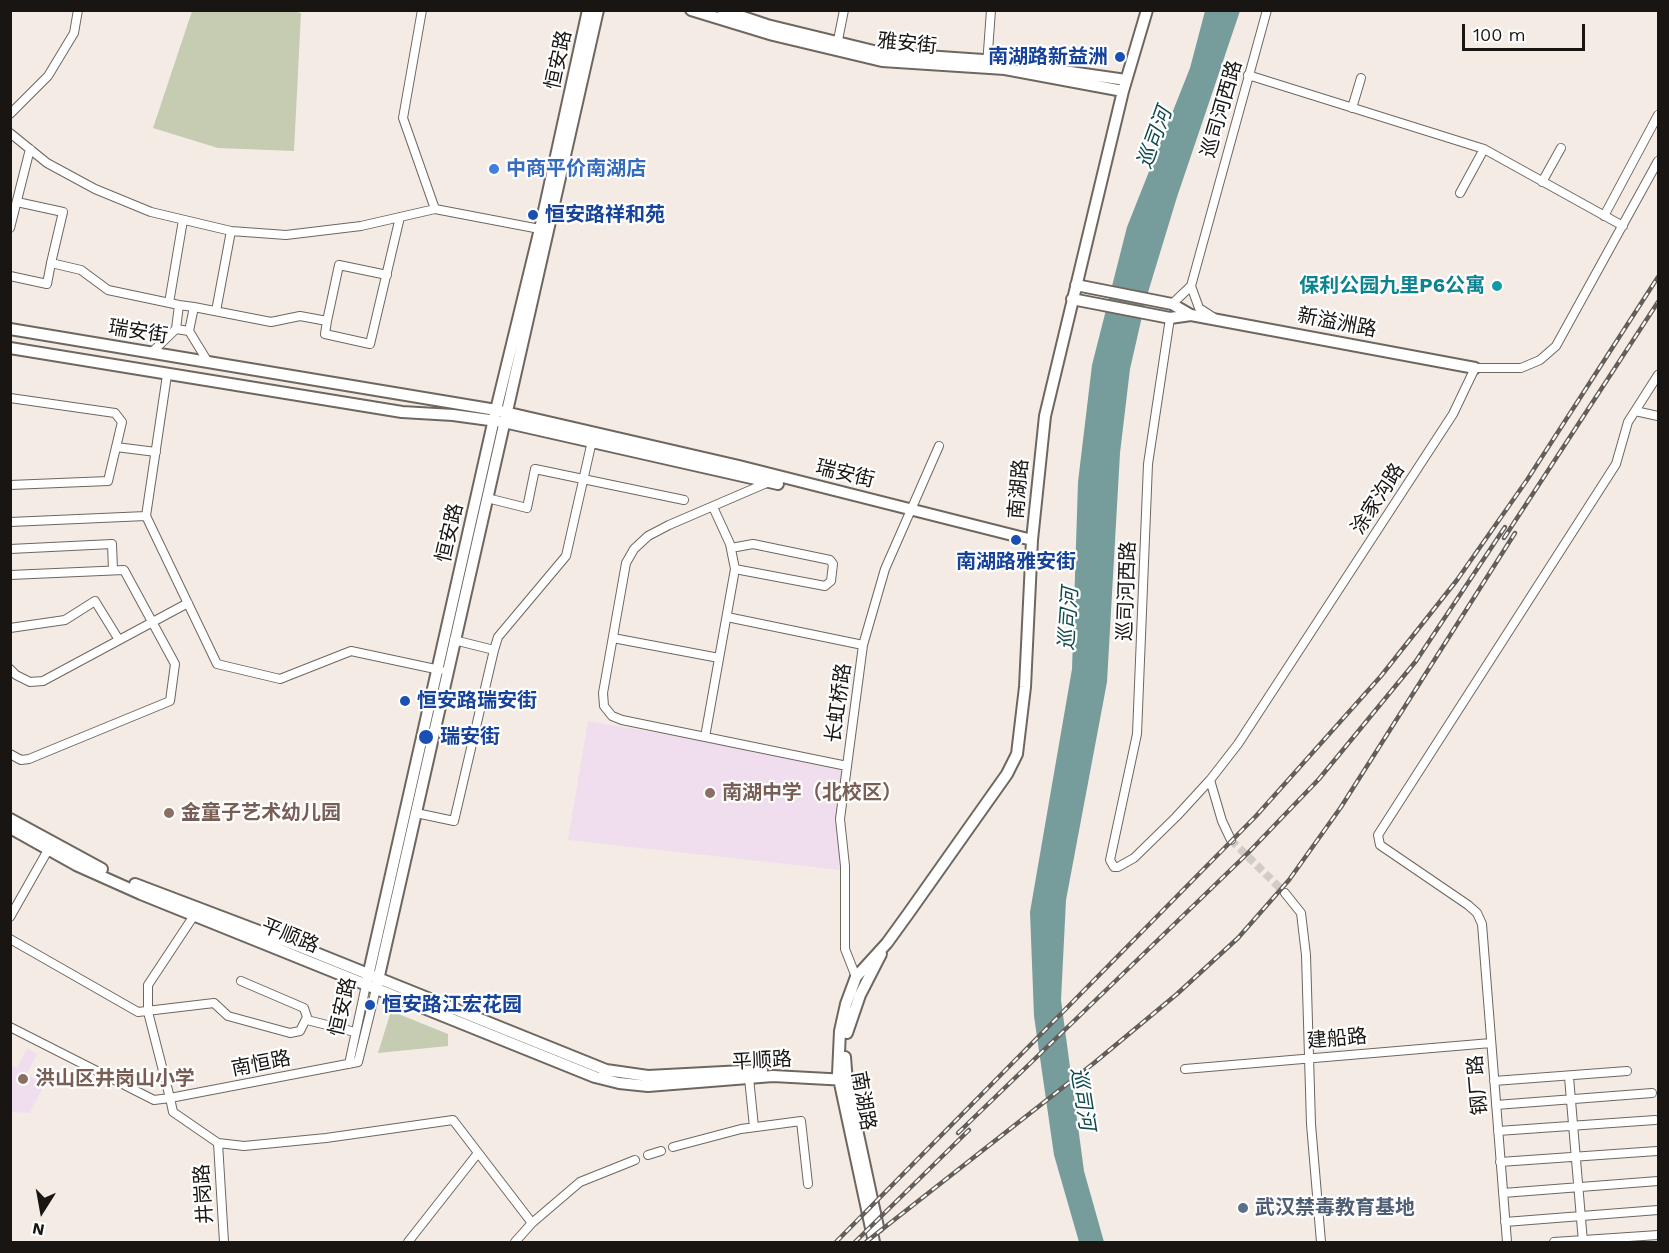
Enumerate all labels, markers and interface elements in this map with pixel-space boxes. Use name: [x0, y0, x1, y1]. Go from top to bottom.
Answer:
scale bar: [1465, 12, 1588, 50]
text: 100 m: [1473, 24, 1526, 45]
street label: 恒安路: [541, 28, 577, 92]
street label: 雅安街: [876, 29, 938, 59]
place label: 南湖路新益洲: [988, 45, 1108, 69]
marker: 南湖路新益洲: [1113, 50, 1127, 64]
street label: 巡司河西路: [1197, 58, 1247, 160]
water label: 巡司河: [1132, 104, 1178, 172]
place label: 中商平价南湖店: [506, 157, 646, 181]
marker: 中商平价南湖店: [487, 162, 501, 176]
place label: 恒安路祥和苑: [545, 203, 665, 227]
marker: 恒安路祥和苑: [526, 208, 540, 222]
place label: 保利公园九里P6公寓: [1299, 274, 1485, 298]
marker: 保利公园九里P6公寓: [1490, 279, 1504, 293]
street label: 新溢洲路: [1295, 304, 1379, 342]
street label: 瑞安街: [106, 315, 170, 349]
street label: 瑞安街: [813, 455, 877, 493]
street label: 南湖路: [1004, 458, 1034, 520]
street label: 涂家沟路: [1346, 459, 1410, 539]
street label: 恒安路: [432, 501, 468, 565]
marker: 南湖路雅安街: [1009, 533, 1023, 547]
street label: 巡司河西路: [1113, 541, 1141, 641]
place label: 南湖路雅安街: [956, 550, 1076, 574]
water label: 巡司河: [1054, 587, 1084, 651]
street label: 长虹桥路: [822, 662, 856, 744]
place label: 恒安路瑞安街: [417, 689, 537, 713]
marker: 恒安路瑞安街: [398, 694, 412, 708]
place label: 瑞安街: [440, 725, 500, 749]
marker: 瑞安街: [417, 728, 435, 746]
place label: 南湖中学（北校区）: [722, 781, 902, 805]
marker: 南湖中学（北校区）: [703, 786, 717, 800]
place label: 金童子艺术幼儿园: [181, 801, 341, 825]
marker: 金童子艺术幼儿园: [162, 806, 176, 820]
street label: 平顺路: [258, 914, 322, 958]
street label: 恒安路: [325, 975, 361, 1039]
place label: 恒安路江宏花园: [382, 993, 522, 1017]
marker: 恒安路江宏花园: [363, 998, 377, 1012]
street label: 建船路: [1306, 1024, 1368, 1054]
street label: 南恒路: [229, 1046, 293, 1082]
street label: 平顺路: [731, 1047, 793, 1075]
street label: 钢厂路: [1463, 1054, 1493, 1116]
water label: 巡司河: [1065, 1066, 1099, 1132]
place label: 洪山区井岗山小学: [35, 1067, 195, 1091]
street label: 南湖路: [846, 1069, 880, 1133]
marker: 洪山区井岗山小学: [16, 1072, 30, 1086]
street label: 井岗路: [190, 1163, 218, 1225]
north arrow: [12, 1181, 72, 1241]
place label: 武汉禁毒教育基地: [1255, 1196, 1415, 1220]
marker: 武汉禁毒教育基地: [1236, 1201, 1250, 1215]
text: N: [31, 1219, 46, 1240]

